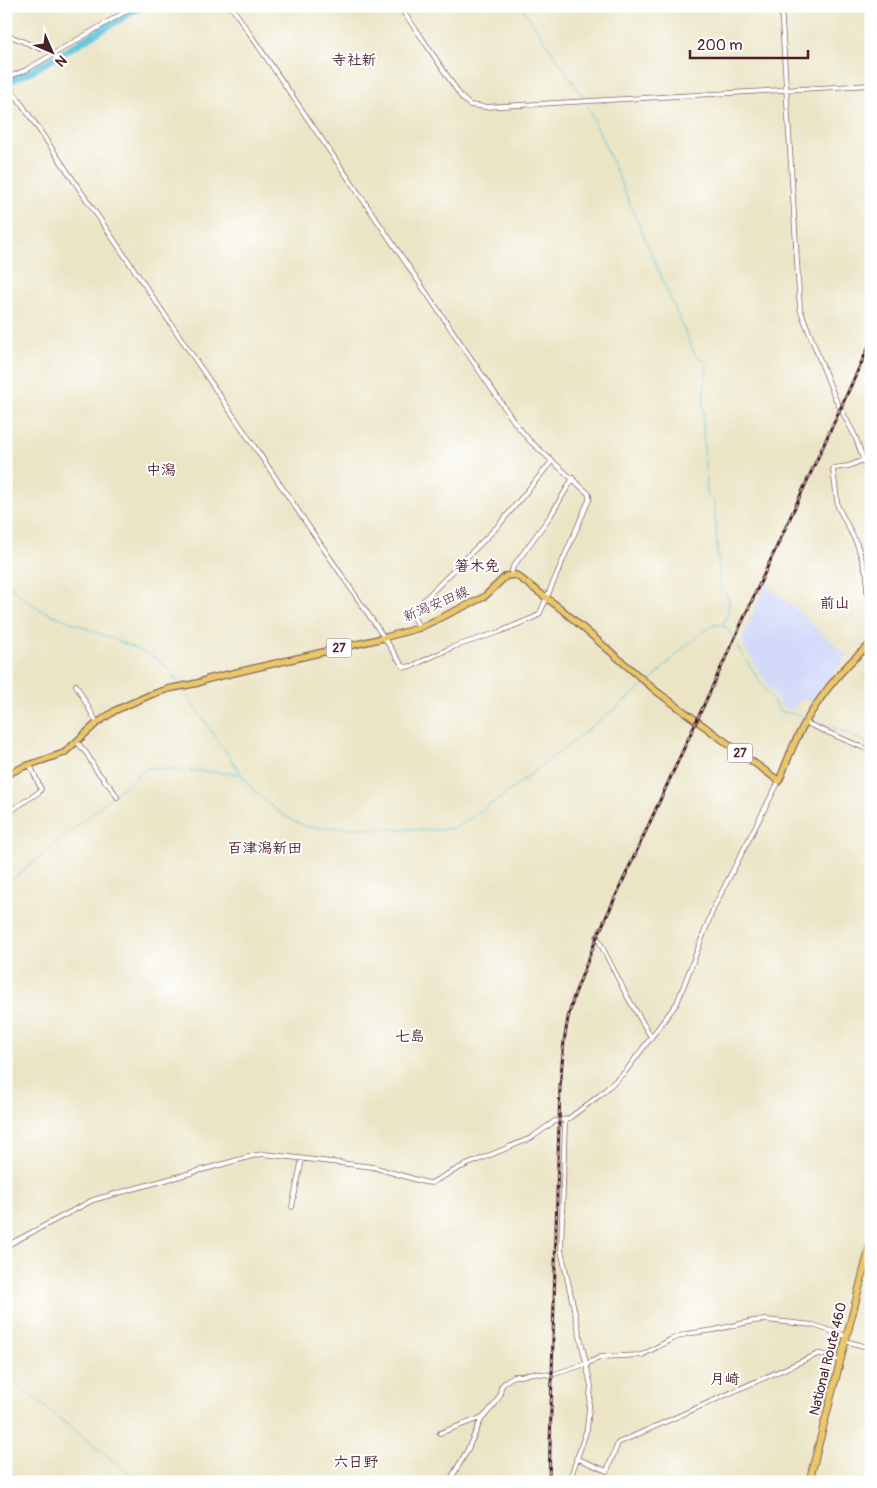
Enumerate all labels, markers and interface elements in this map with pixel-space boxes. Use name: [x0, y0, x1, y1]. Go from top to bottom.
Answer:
north arrow: [28, 28, 78, 78]
scale bar: [690, 28, 807, 60]
text: 200 m: [697, 36, 742, 55]
text: N: [51, 51, 70, 70]
district label: 寺社新: [331, 51, 377, 70]
district label: 中潟: [146, 461, 176, 480]
district label: 箸木免: [454, 557, 500, 576]
street label: 新潟安田線: [400, 583, 472, 625]
district label: 前山: [820, 594, 850, 613]
road number: 27: [326, 638, 352, 658]
road number: 27: [728, 744, 752, 762]
district label: 百津潟新田: [227, 839, 303, 858]
district label: 七島: [395, 1027, 425, 1046]
street label: National Route 460: [806, 1301, 850, 1417]
district label: 月崎: [710, 1370, 740, 1389]
district label: 六日野: [333, 1453, 379, 1472]

